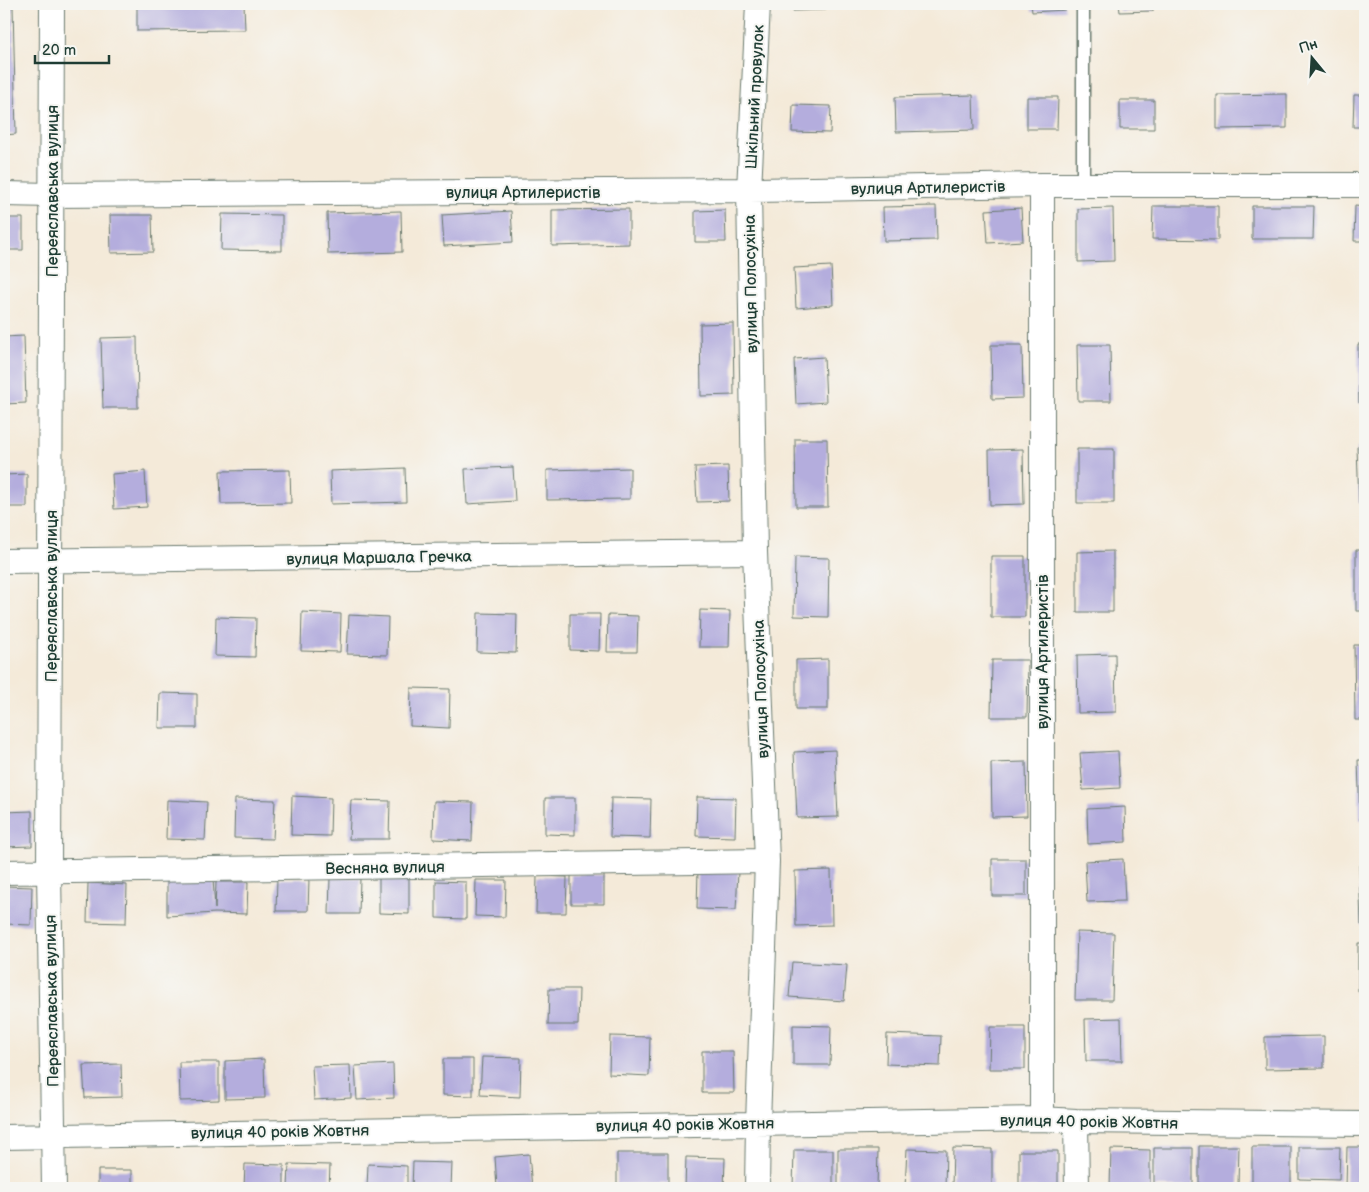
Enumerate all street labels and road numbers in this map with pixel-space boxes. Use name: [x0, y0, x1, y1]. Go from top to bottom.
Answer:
street label: Шкільний провулок: [742, 24, 769, 170]
street label: Переяславська вулиця: [44, 105, 63, 277]
street label: вулиця Артилеристів: [851, 178, 1006, 199]
street label: вулиця Артилеристів: [446, 184, 601, 203]
street label: вулиця Полосухіна: [741, 214, 762, 354]
street label: Переяславська вулиця: [43, 510, 62, 682]
street label: вулиця Маршала Гречка: [286, 547, 473, 570]
street label: вулиця Артилеристів: [1034, 574, 1053, 729]
street label: вулиця Полосухіна: [750, 619, 773, 759]
street label: Весняна вулиця: [325, 858, 445, 879]
street label: Переяславська вулиця: [41, 915, 64, 1087]
street label: вулиця 40 років Жовтня: [1000, 1111, 1178, 1134]
street label: вулиця 40 років Жовтня: [596, 1114, 775, 1137]
street label: вулиця 40 років Жовтня: [191, 1121, 370, 1144]

